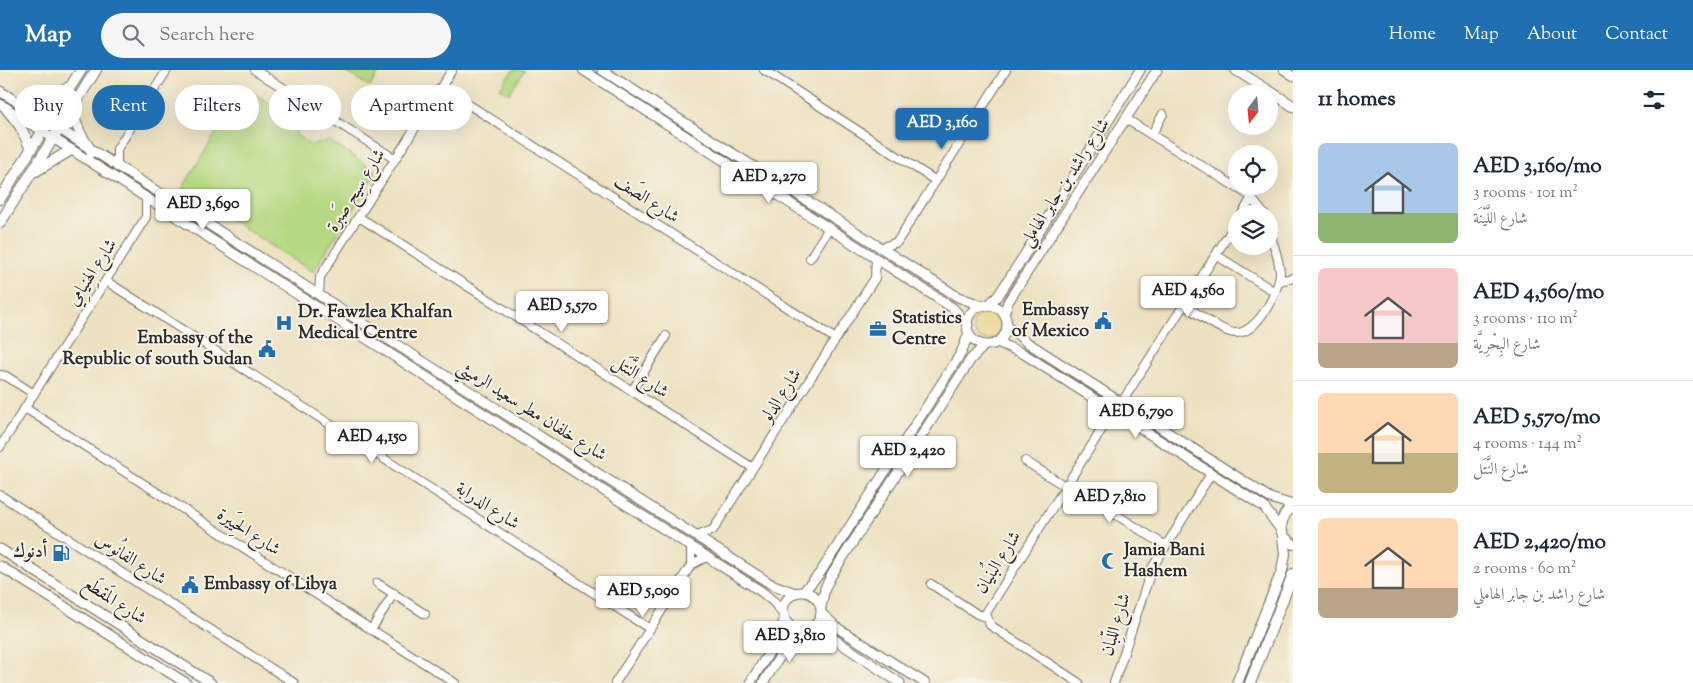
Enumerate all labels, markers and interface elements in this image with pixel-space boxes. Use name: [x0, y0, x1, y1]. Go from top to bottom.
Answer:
search box: [101, 13, 451, 58]
text: Map: [25, 18, 71, 52]
icon: search: [119, 21, 147, 49]
text: Search here: [159, 22, 255, 49]
text: Home: [1389, 22, 1436, 48]
text: Map: [1464, 22, 1499, 48]
text: About: [1527, 22, 1577, 48]
text: Contact: [1605, 22, 1668, 48]
chip: Buy: [15, 85, 82, 130]
chip: Rent: [92, 85, 165, 130]
chip: Filters: [175, 85, 259, 130]
chip: New: [269, 85, 341, 130]
chip: Apartment: [351, 85, 472, 130]
north arrow: [1228, 85, 1278, 135]
map controls: [1228, 85, 1278, 255]
text: 11 homes: [1318, 85, 1396, 115]
icon: filters: [1640, 86, 1668, 114]
pin: AED 3,160: [885, 108, 999, 150]
text: AED 3,160: [906, 112, 978, 135]
street label: شارع راشد بن جابر الهاملي: [1015, 114, 1119, 254]
street label: شارع سِيح صَبرة: [319, 143, 394, 238]
button: locate: [1228, 145, 1278, 195]
text: AED 3,160/mo: [1473, 152, 1602, 182]
pin: AED 2,270: [712, 162, 826, 204]
icon: home: [1358, 163, 1418, 223]
text: AED 2,270: [732, 166, 806, 189]
street label: شارع الصَف: [608, 167, 685, 231]
text: 3 rooms · 101 m²: [1473, 182, 1578, 205]
pin: AED 3,690: [146, 189, 260, 231]
text: AED 3,690: [166, 193, 240, 216]
button: layers: [1228, 205, 1278, 255]
text: شارع اللَّيْنَة: [1473, 208, 1528, 231]
street label: شارع الهِنيامِي: [61, 234, 125, 312]
pin: AED 4,560: [1131, 276, 1245, 318]
text: AED 4,560/mo: [1473, 278, 1604, 308]
text: AED 4,560: [1152, 280, 1225, 303]
icon: home: [1358, 288, 1418, 348]
pin: AED 5,570: [505, 290, 619, 333]
text: AED 5,570: [527, 295, 597, 318]
place label: Embassy of Mexico: [1012, 298, 1089, 345]
place label: Dr. Fawzlea Khalfan Medical Centre: [298, 300, 453, 347]
place label: Statistics Centre: [892, 306, 962, 353]
text: 3 rooms · 110 m²: [1473, 308, 1578, 331]
public building icon: Embassy of Mexico: [1093, 311, 1113, 331]
hospital icon: Dr. Fawzlea Khalfan Medical Centre: [274, 313, 294, 333]
office icon: Statistics Centre: [868, 319, 888, 339]
place label: Embassy of the Republic of south Sudan: [63, 326, 254, 373]
text: شارع البِحْرِيَّة: [1473, 334, 1541, 357]
public building icon: Embassy of the Republic of south Sudan: [257, 339, 277, 359]
street label: شارع النَّتَل: [607, 347, 675, 406]
street label: شارع خلفان مطر سعيد الرميثي: [450, 355, 611, 470]
street label: شارع الدلو: [754, 364, 809, 430]
pin: AED 6,790: [1079, 396, 1193, 439]
text: AED 6,790: [1099, 401, 1173, 424]
text: AED 5,570/mo: [1473, 403, 1601, 433]
icon: home: [1358, 413, 1418, 473]
pin: AED 4,150: [315, 422, 429, 464]
text: AED 4,150: [337, 426, 407, 449]
text: 4 rooms · 144 m²: [1473, 433, 1582, 456]
pin: AED 2,420: [851, 436, 965, 478]
text: AED 2,420: [871, 440, 945, 463]
text: شارع النَّتَل: [1473, 459, 1529, 482]
street label: شارع الدرابة: [450, 477, 524, 537]
pin: AED 7,810: [1053, 482, 1167, 524]
text: AED 7,810: [1074, 486, 1146, 509]
street label: شارع الحِيَيرة: [211, 501, 286, 563]
street label: شارع الفانُوس: [89, 524, 173, 593]
street label: شارع البُنيان: [966, 524, 1029, 599]
text: AED 2,420/mo: [1473, 528, 1606, 558]
place label: أدنوك: [13, 538, 48, 566]
place label: Jamia Bani Hashem: [1122, 538, 1206, 585]
icon: home: [1358, 538, 1418, 598]
fuel station icon: أدنوك: [51, 543, 71, 563]
mosque icon: Jamia Bani Hashem: [1100, 551, 1120, 571]
text: 2 rooms · 60 m²: [1473, 558, 1576, 581]
street label: شارع المَقطَع: [77, 570, 152, 633]
place label: Embassy of Libya: [204, 572, 338, 598]
public building icon: Embassy of Libya: [180, 575, 200, 595]
pin: AED 5,090: [586, 576, 700, 618]
text: AED 5,090: [607, 580, 679, 603]
text: شارع راشد بن جابر الهاملي: [1473, 584, 1605, 607]
street label: شارع اللِّبان: [1094, 590, 1139, 660]
pin: AED 3,810: [733, 620, 847, 663]
text: AED 3,810: [755, 625, 825, 648]

